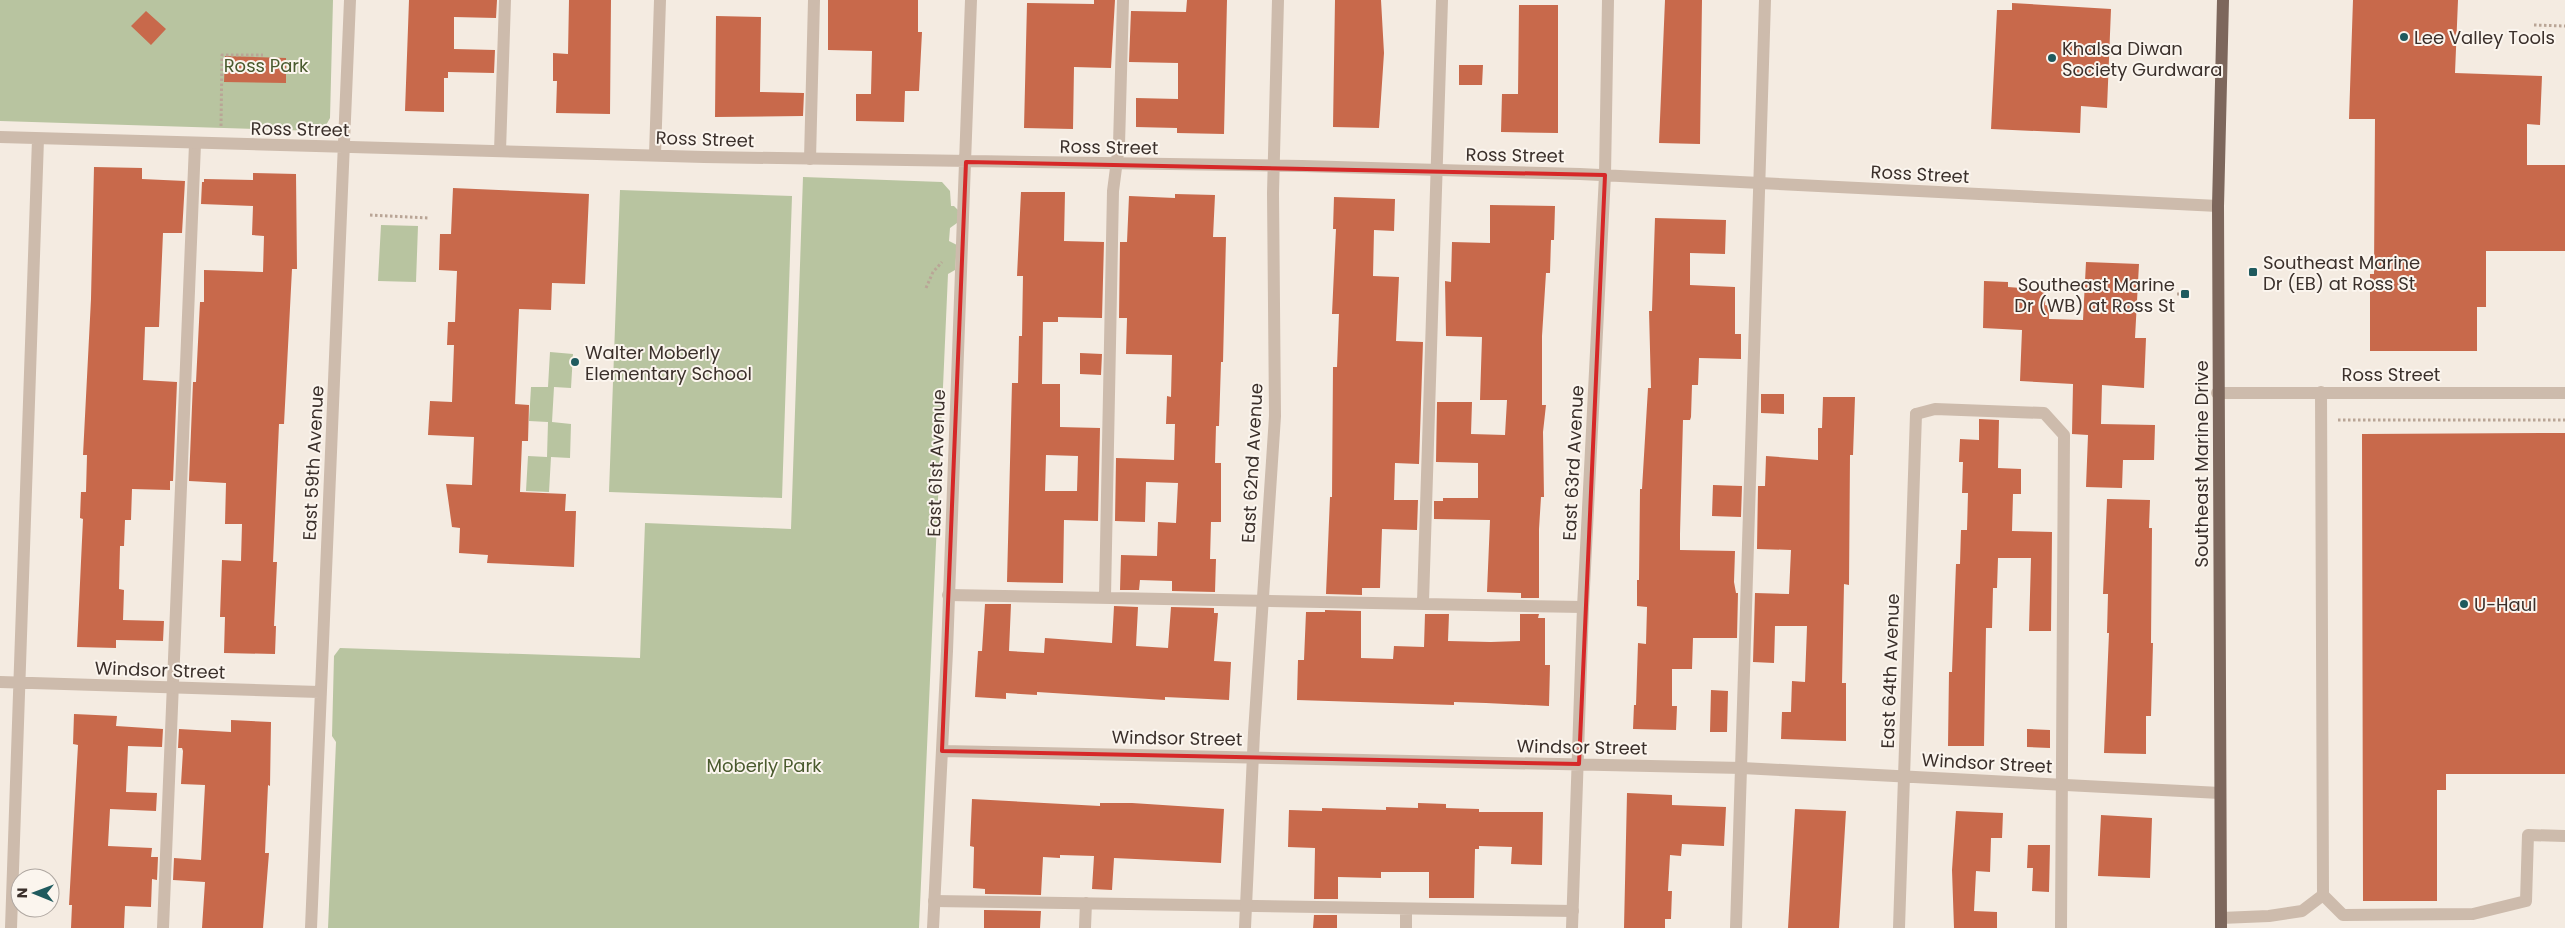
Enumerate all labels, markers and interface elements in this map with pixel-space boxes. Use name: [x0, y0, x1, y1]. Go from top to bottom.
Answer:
place label: Lee Valley Tools: [2414, 25, 2555, 50]
marker: Lee Valley Tools: [2398, 31, 2410, 43]
place label: Khalsa Diwan Society Gurdwara: [2062, 36, 2222, 82]
marker: Khalsa Diwan Society Gurdwara: [2046, 52, 2058, 64]
park label: Ross Park: [224, 53, 309, 78]
street label: Ross Street: [250, 116, 350, 142]
street label: Ross Street: [655, 125, 755, 153]
street label: Ross Street: [1059, 134, 1159, 160]
street label: Ross Street: [1465, 142, 1565, 168]
street label: Ross Street: [1870, 159, 1970, 189]
place label: Southeast Marine Dr (EB) at Ross St: [2263, 250, 2420, 296]
marker: Southeast Marine Dr (EB) at Ross St: [2247, 266, 2259, 278]
place label: Southeast Marine Dr (WB) at Ross St: [2014, 272, 2175, 318]
marker: Southeast Marine Dr (WB) at Ross St: [2179, 288, 2191, 300]
place label: Walter Moberly Elementary School: [585, 340, 752, 386]
marker: Walter Moberly Elementary School: [569, 356, 581, 368]
street label: Southeast Marine Drive: [2189, 360, 2214, 568]
street label: Ross Street: [2342, 362, 2440, 387]
street label: East 62nd Avenue: [1235, 382, 1269, 544]
street label: East 59th Avenue: [296, 385, 330, 541]
street label: East 63rd Avenue: [1556, 385, 1590, 541]
street label: East 61st Avenue: [921, 389, 951, 537]
place label: U-Haul: [2474, 592, 2537, 617]
street label: East 64th Avenue: [1875, 593, 1905, 749]
marker: U-Haul: [2458, 598, 2470, 610]
street label: Windsor Street: [94, 655, 226, 685]
street label: Windsor Street: [1111, 724, 1243, 752]
street label: Windsor Street: [1516, 733, 1648, 761]
street label: Windsor Street: [1921, 747, 2053, 779]
park label: Moberly Park: [706, 753, 822, 778]
north arrow: [10, 868, 60, 918]
text: N: [12, 887, 32, 898]

